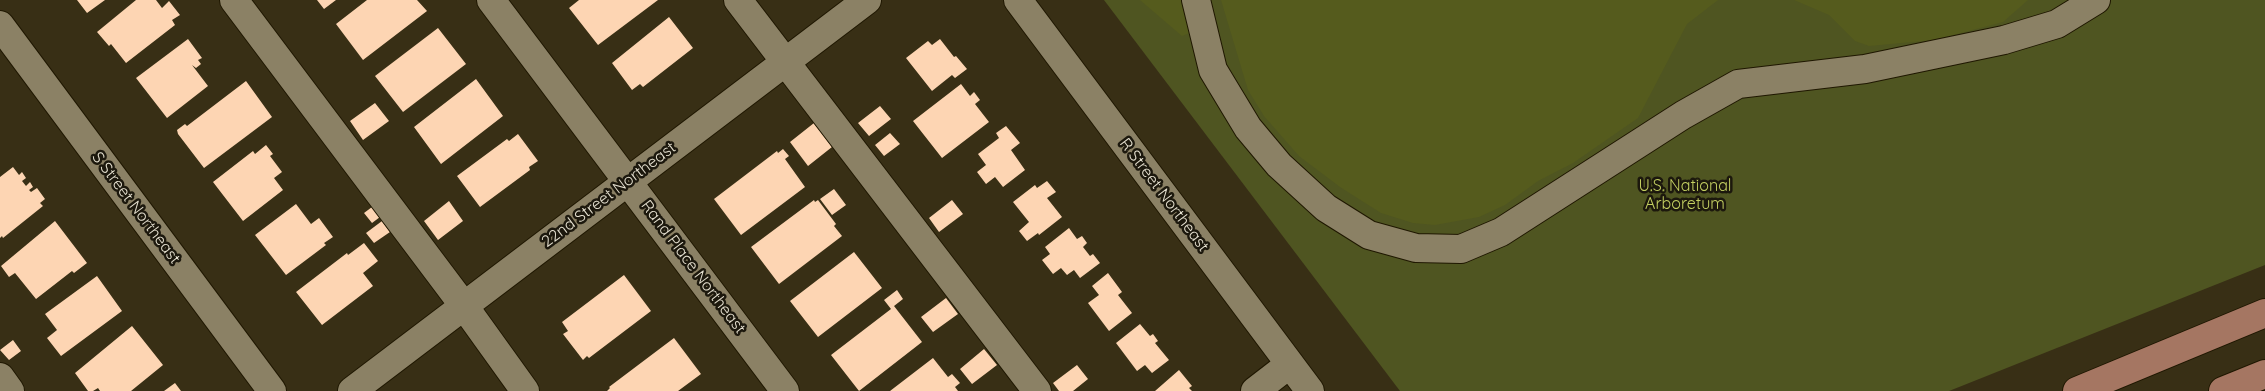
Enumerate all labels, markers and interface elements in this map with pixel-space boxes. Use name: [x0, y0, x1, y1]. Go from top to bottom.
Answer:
street label: R Street Northeast: [1115, 135, 1213, 255]
street label: 22nd Street Northeast: [538, 138, 680, 252]
street label: S Street Northeast: [88, 148, 184, 268]
park label: U.S. National Arboretum: [1638, 176, 1732, 214]
street label: Rand Place Northeast: [637, 196, 749, 338]

